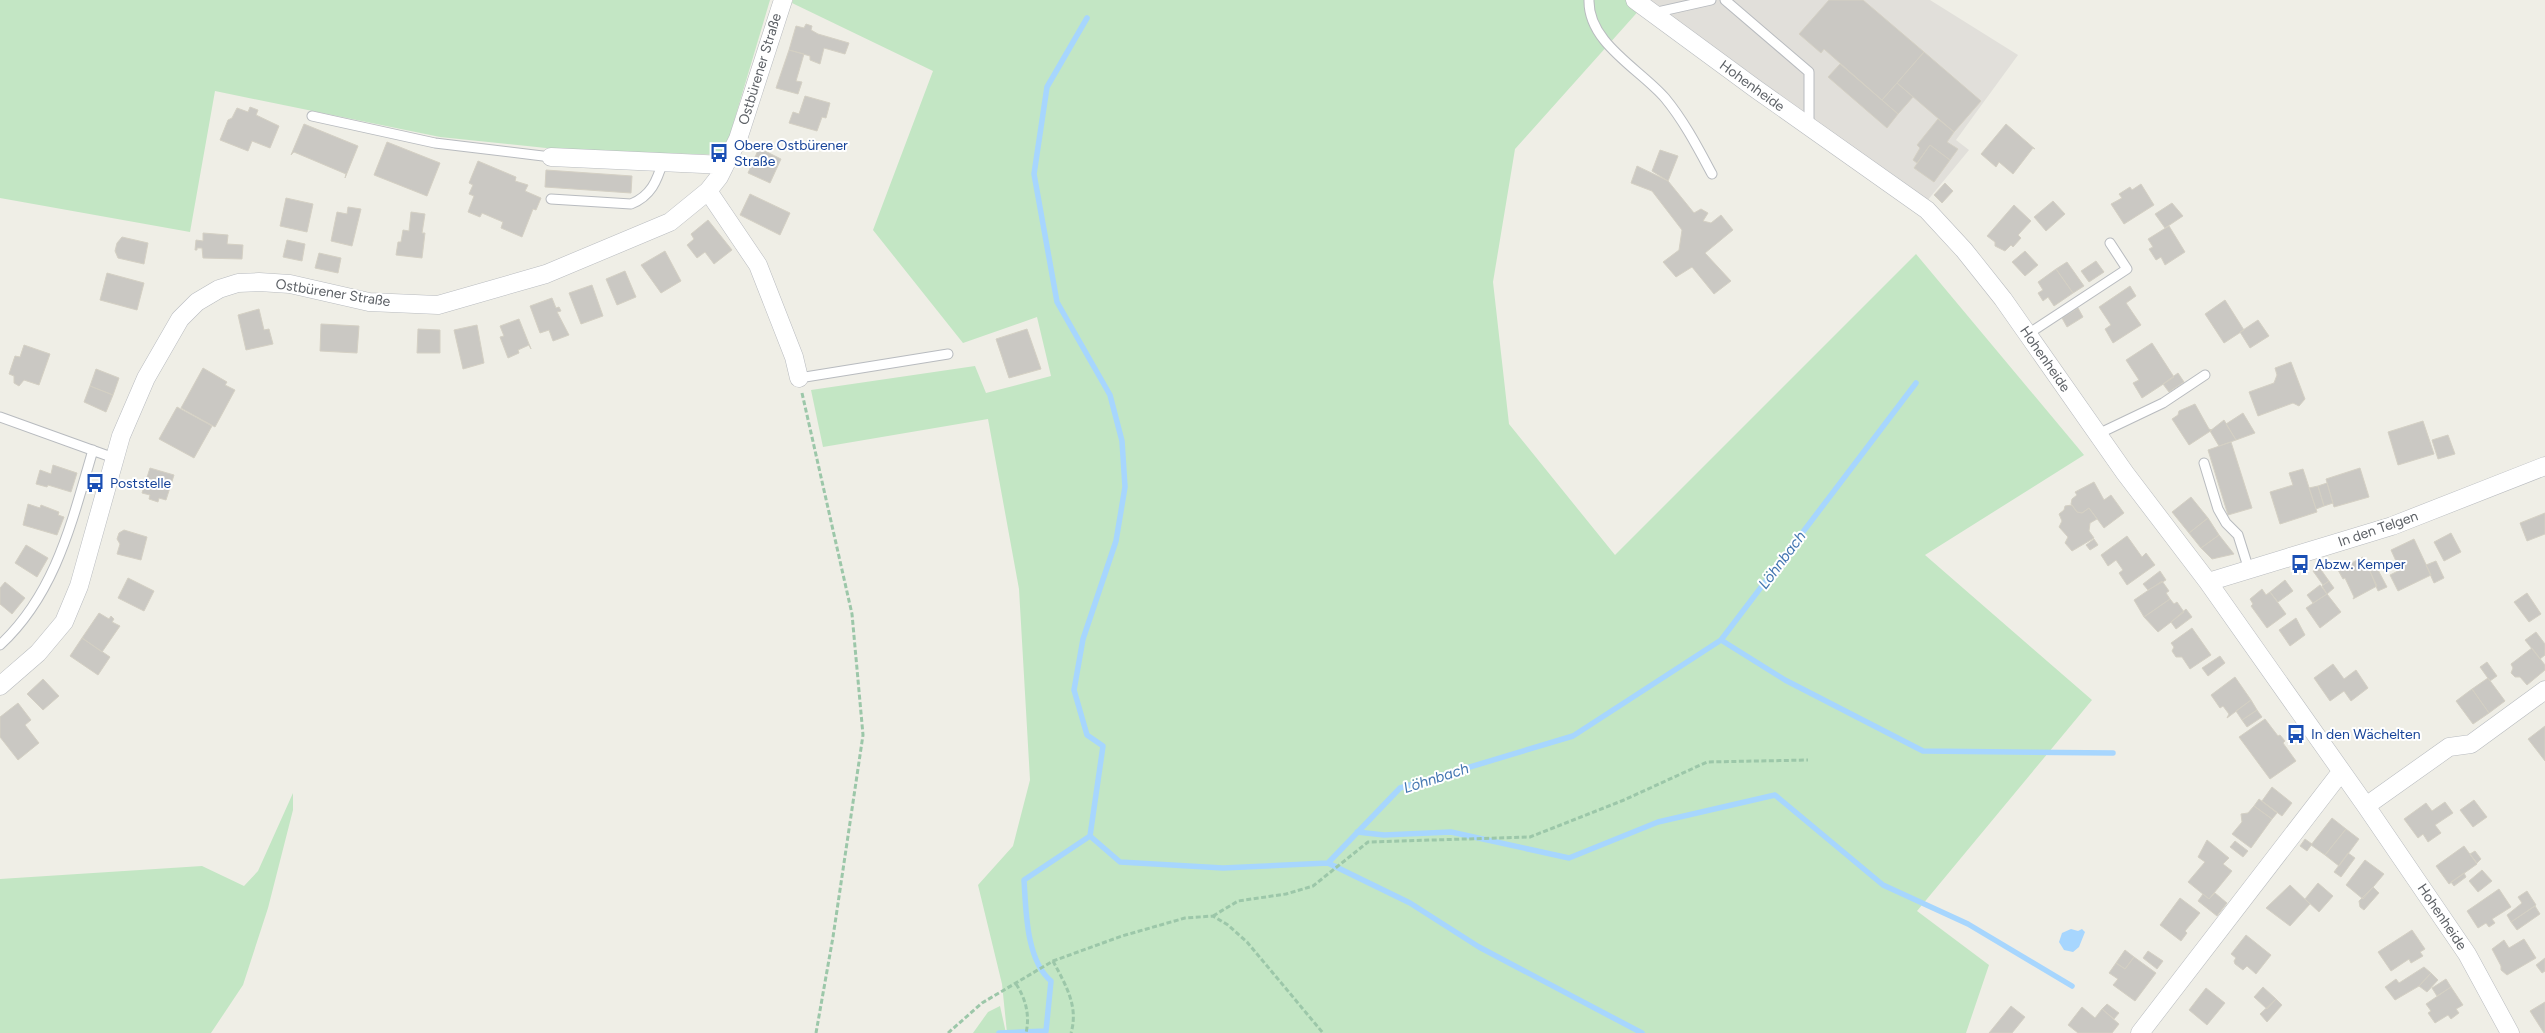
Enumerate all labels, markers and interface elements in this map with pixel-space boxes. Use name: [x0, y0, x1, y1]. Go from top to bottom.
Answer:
street label: Ostbürener Straße: [735, 11, 785, 127]
street label: Hohenheide: [1716, 57, 1788, 116]
place label: Obere Ostbürener Straße: [734, 137, 848, 170]
bus stop icon: Obere Ostbürener Straße: [708, 142, 730, 164]
street label: Ostbürener Straße: [274, 276, 392, 311]
street label: Hohenheide: [2016, 323, 2074, 395]
bus stop icon: Poststelle: [84, 472, 106, 494]
place label: Poststelle: [110, 475, 171, 492]
street label: In den Telgen: [2336, 507, 2420, 551]
water label: Löhnbach: [1755, 528, 1809, 592]
bus stop icon: Abzw. Kemper: [2289, 553, 2311, 575]
place label: Abzw. Kemper: [2315, 556, 2406, 573]
bus stop icon: In den Wächelten: [2285, 723, 2307, 745]
place label: In den Wächelten: [2311, 726, 2421, 743]
water label: Löhnbach: [1401, 759, 1471, 797]
street label: Hohenheide: [2414, 881, 2471, 954]

